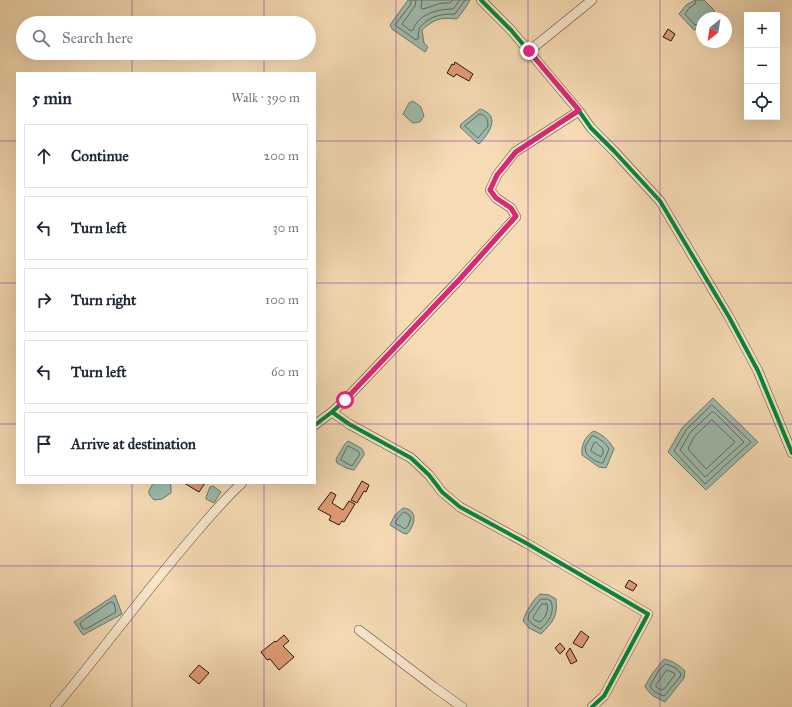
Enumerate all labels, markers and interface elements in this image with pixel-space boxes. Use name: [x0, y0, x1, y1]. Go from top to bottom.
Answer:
north arrow: [696, 12, 732, 48]
map controls: [744, 12, 780, 120]
button: +: [744, 12, 780, 48]
search box: [16, 16, 316, 60]
icon: search: [30, 27, 52, 49]
text: Search here: [62, 29, 133, 47]
route end: [520, 42, 538, 60]
button: −: [744, 48, 780, 84]
button: locate: [744, 84, 780, 120]
text: 5 min: [32, 88, 72, 109]
text: Walk · 390 m: [231, 90, 300, 106]
icon: ahead: [33, 145, 55, 167]
text: Continue: [71, 147, 129, 165]
text: 200 m: [264, 148, 299, 164]
icon: left: [33, 217, 55, 239]
text: Turn left: [71, 219, 127, 237]
text: 30 m: [273, 220, 299, 236]
icon: right: [33, 289, 55, 311]
text: Turn right: [71, 291, 136, 309]
text: 100 m: [265, 292, 299, 308]
icon: left: [33, 361, 55, 383]
text: Turn left: [71, 363, 127, 381]
text: 60 m: [271, 364, 299, 380]
route start: [336, 391, 354, 409]
icon: arrive: [33, 433, 55, 455]
text: Arrive at destination: [71, 435, 196, 453]

